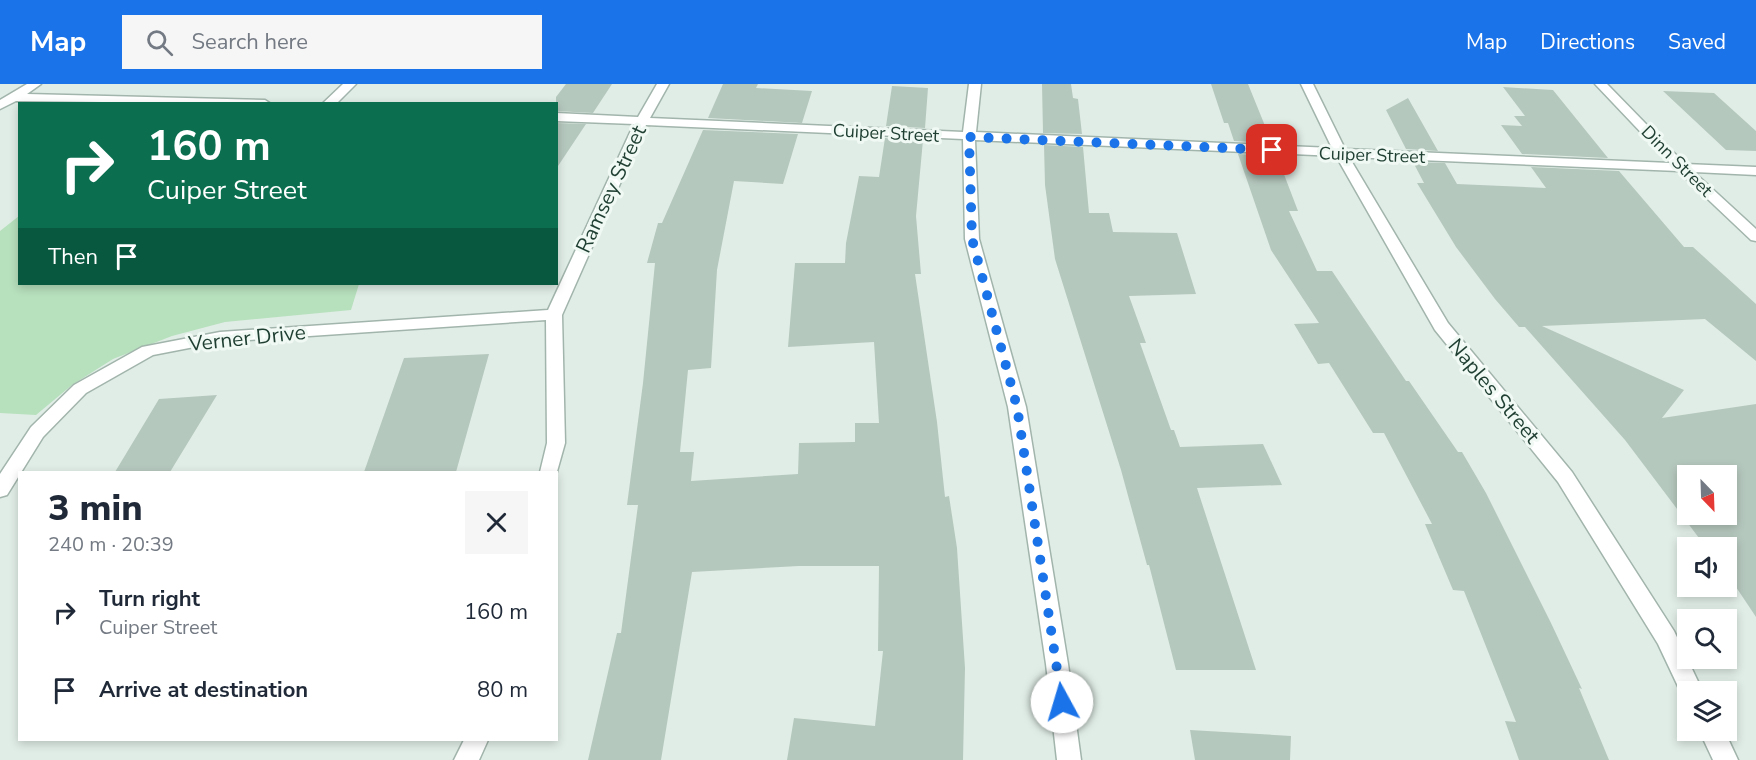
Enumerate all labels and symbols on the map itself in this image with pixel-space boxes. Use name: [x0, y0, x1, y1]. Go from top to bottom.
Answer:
street label: Cuiper Street: [832, 118, 940, 148]
street label: Ramsey Street: [569, 120, 653, 257]
street label: Dinn Street: [1636, 120, 1718, 202]
pin: [1246, 124, 1297, 175]
street label: Cuiper Street: [1318, 141, 1426, 169]
street label: Verner Drive: [186, 318, 307, 358]
street label: Naples Street: [1442, 333, 1547, 450]
north arrow: [1677, 465, 1737, 525]
position arrow: [1030, 670, 1094, 734]

